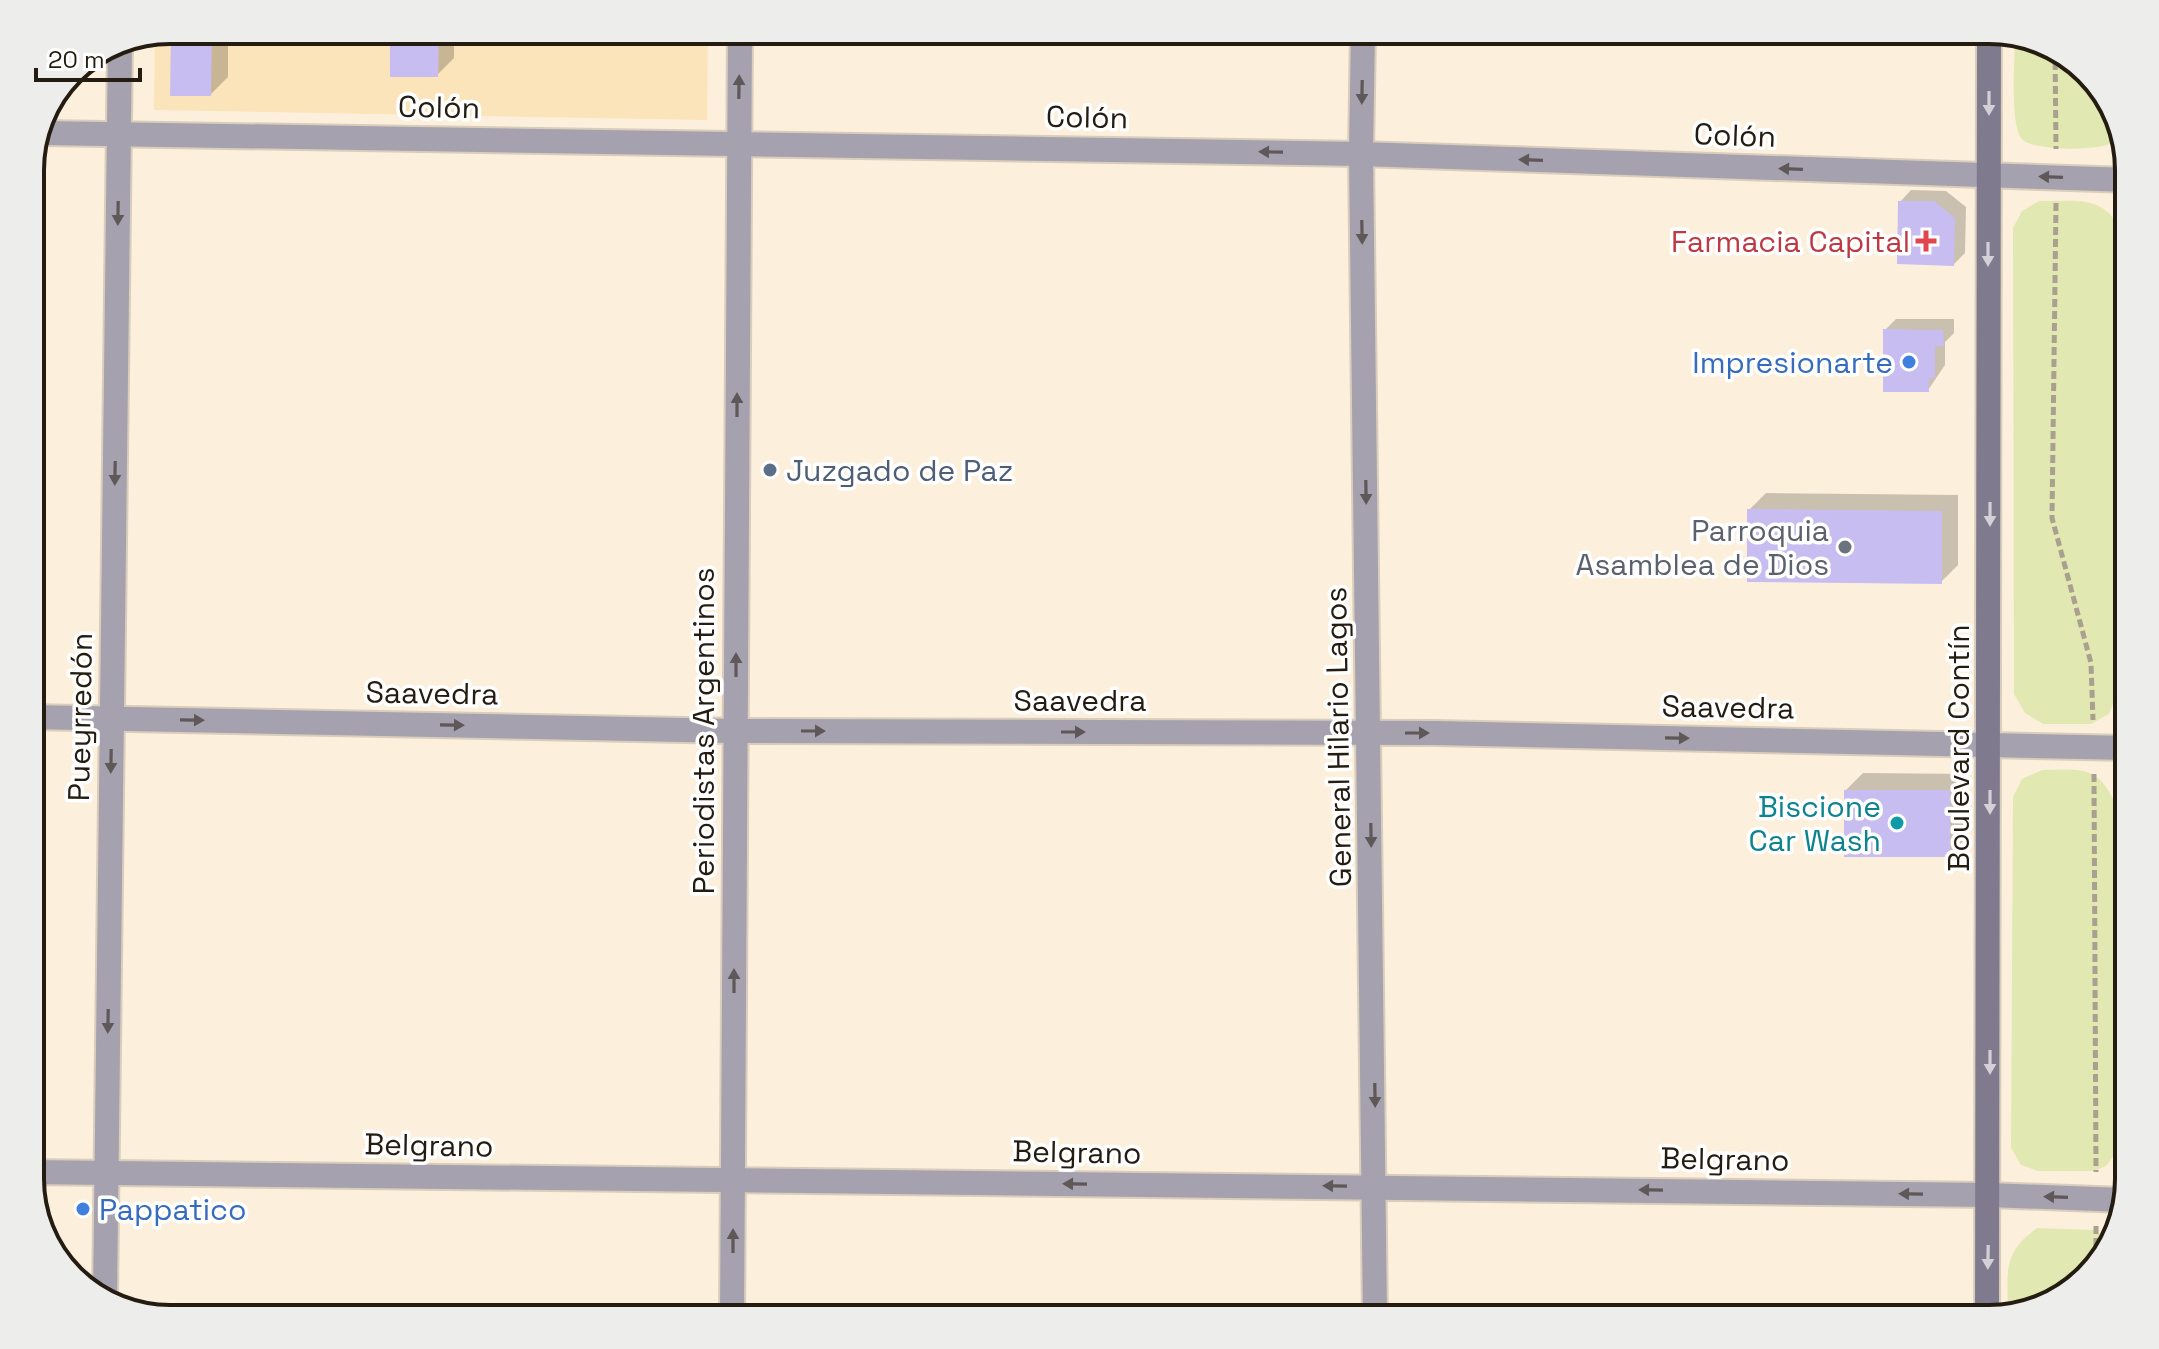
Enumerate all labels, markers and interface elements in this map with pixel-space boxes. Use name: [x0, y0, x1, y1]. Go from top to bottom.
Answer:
scale bar: [36, 32, 140, 82]
text: 20 m: [48, 44, 105, 75]
one-way arrow: [733, 74, 746, 99]
one-way arrow: [1356, 80, 1369, 105]
street label: Colón: [398, 87, 480, 127]
one-way arrow: [1983, 91, 1995, 116]
street label: Colón: [1046, 97, 1128, 137]
street label: Colón: [1693, 114, 1777, 156]
one-way arrow: [1258, 146, 1283, 158]
one-way arrow: [1518, 153, 1543, 166]
one-way arrow: [1778, 162, 1803, 175]
one-way arrow: [2038, 171, 2063, 184]
one-way arrow: [112, 201, 124, 226]
one-way arrow: [1356, 220, 1369, 245]
place label: Farmacia Capital: [1671, 222, 1910, 261]
marker: Farmacia Capital: [1917, 232, 1935, 250]
one-way arrow: [1982, 242, 1995, 267]
place label: Impresionarte: [1692, 343, 1893, 382]
marker: Impresionarte: [1900, 353, 1918, 371]
one-way arrow: [731, 392, 743, 417]
place label: Juzgado de Paz: [786, 451, 1014, 490]
one-way arrow: [109, 461, 121, 486]
marker: Juzgado de Paz: [761, 461, 779, 479]
one-way arrow: [1360, 480, 1372, 505]
one-way arrow: [1984, 502, 1996, 527]
place label: Parroquia Asamblea de Dios: [1576, 511, 1829, 584]
marker: Parroquia Asamblea de Dios: [1836, 538, 1854, 556]
street label: Periodistas Argentinos: [684, 567, 723, 895]
street label: General Hilario Lagos: [1316, 587, 1360, 887]
street label: Boulevard Contín: [1939, 624, 1978, 872]
street label: Pueyrredón: [59, 632, 101, 802]
one-way arrow: [730, 652, 742, 677]
street label: Saavedra: [365, 672, 499, 714]
street label: Saavedra: [1014, 681, 1146, 720]
street label: Saavedra: [1661, 686, 1795, 728]
one-way arrow: [180, 714, 205, 727]
one-way arrow: [440, 719, 465, 731]
one-way arrow: [801, 725, 826, 737]
one-way arrow: [1061, 726, 1086, 738]
one-way arrow: [1405, 727, 1430, 739]
one-way arrow: [1665, 732, 1690, 744]
one-way arrow: [105, 749, 118, 774]
place label: Biscione Car Wash: [1748, 787, 1881, 860]
one-way arrow: [1984, 790, 1997, 815]
marker: Biscione Car Wash: [1888, 814, 1906, 832]
one-way arrow: [1365, 823, 1377, 848]
one-way arrow: [728, 968, 740, 993]
one-way arrow: [102, 1009, 114, 1034]
one-way arrow: [1984, 1050, 1996, 1075]
one-way arrow: [1369, 1083, 1381, 1108]
street label: Belgrano: [364, 1124, 494, 1166]
street label: Belgrano: [1012, 1131, 1142, 1173]
street label: Belgrano: [1660, 1138, 1790, 1180]
one-way arrow: [1062, 1177, 1087, 1190]
one-way arrow: [1322, 1180, 1347, 1193]
one-way arrow: [1638, 1184, 1663, 1197]
one-way arrow: [1898, 1187, 1923, 1200]
place label: Pappatico: [99, 1190, 247, 1229]
one-way arrow: [2043, 1190, 2068, 1203]
marker: Pappatico: [74, 1200, 92, 1218]
one-way arrow: [727, 1228, 739, 1253]
one-way arrow: [1982, 1245, 1994, 1270]

